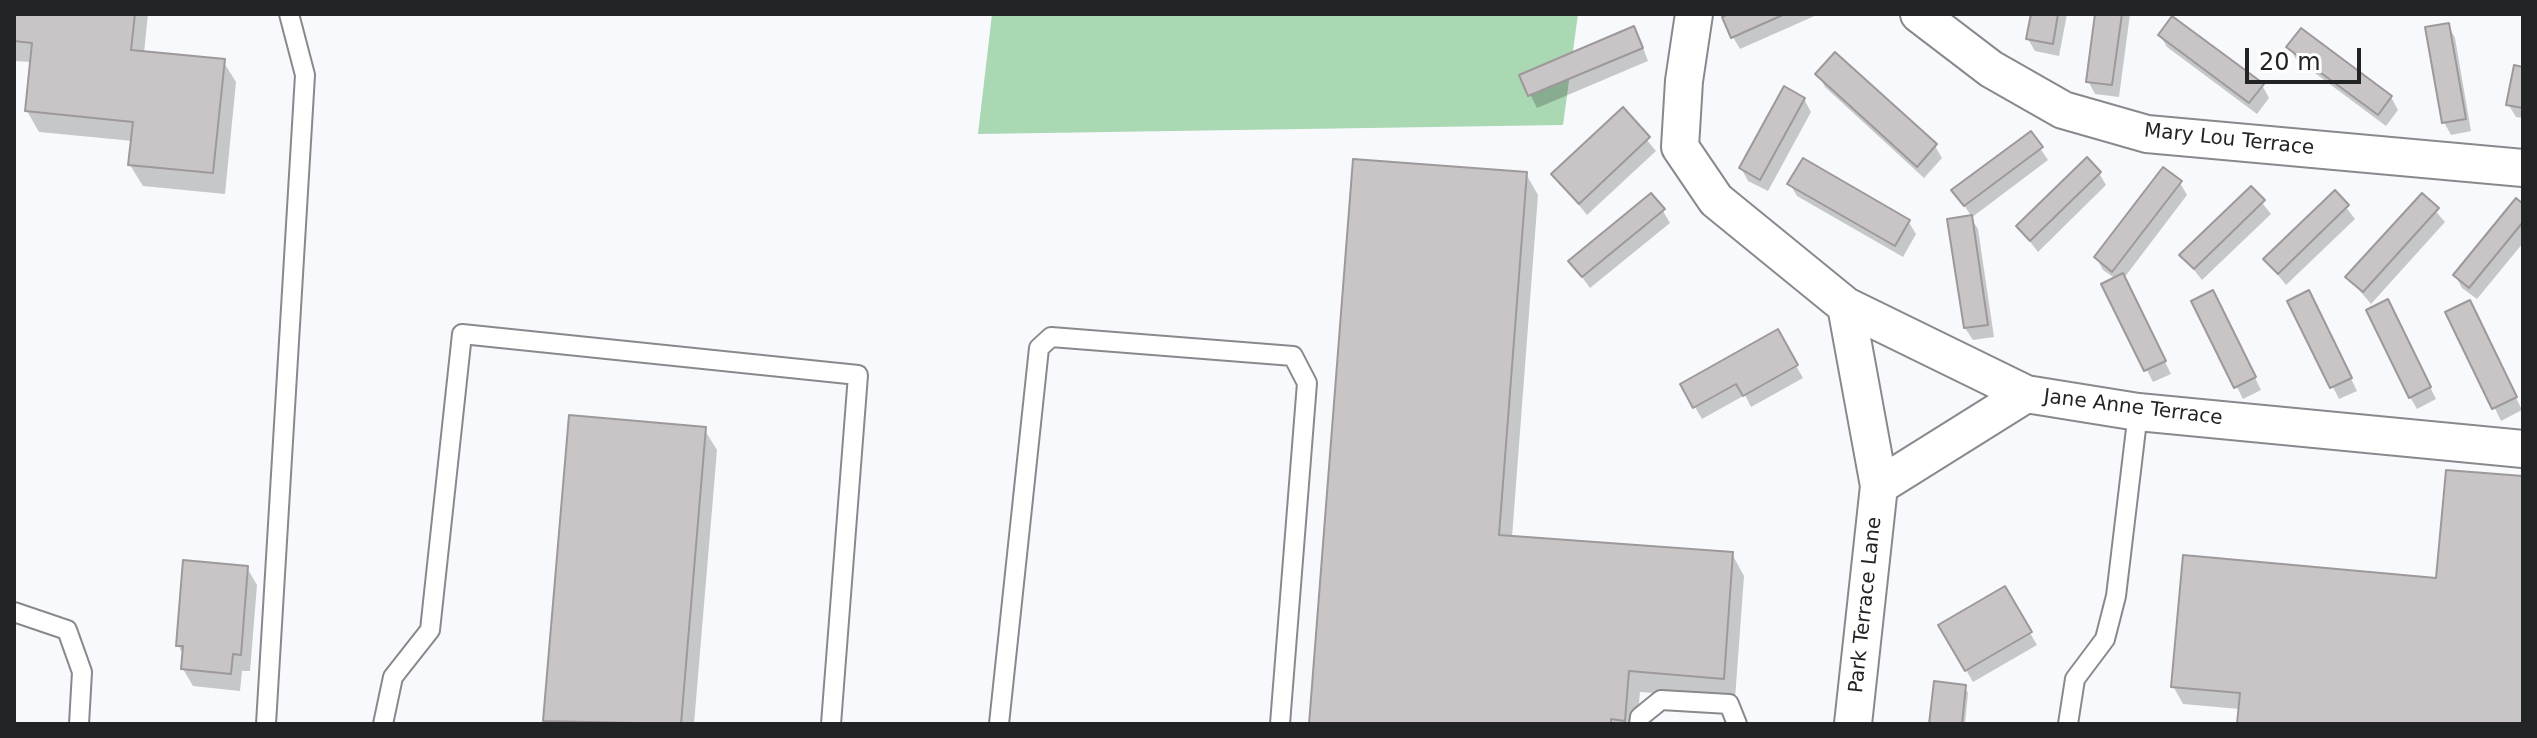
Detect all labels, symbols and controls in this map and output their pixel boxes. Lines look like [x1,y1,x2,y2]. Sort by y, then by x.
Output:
scale bar [2249,32,2365,82]
text: 20 m [2259,48,2321,76]
street label: Mary Lou Terrace [2143,119,2315,161]
street label: Jane Anne Terrace [2042,385,2224,431]
street label: Park Terrace Lane [1845,516,1887,694]

